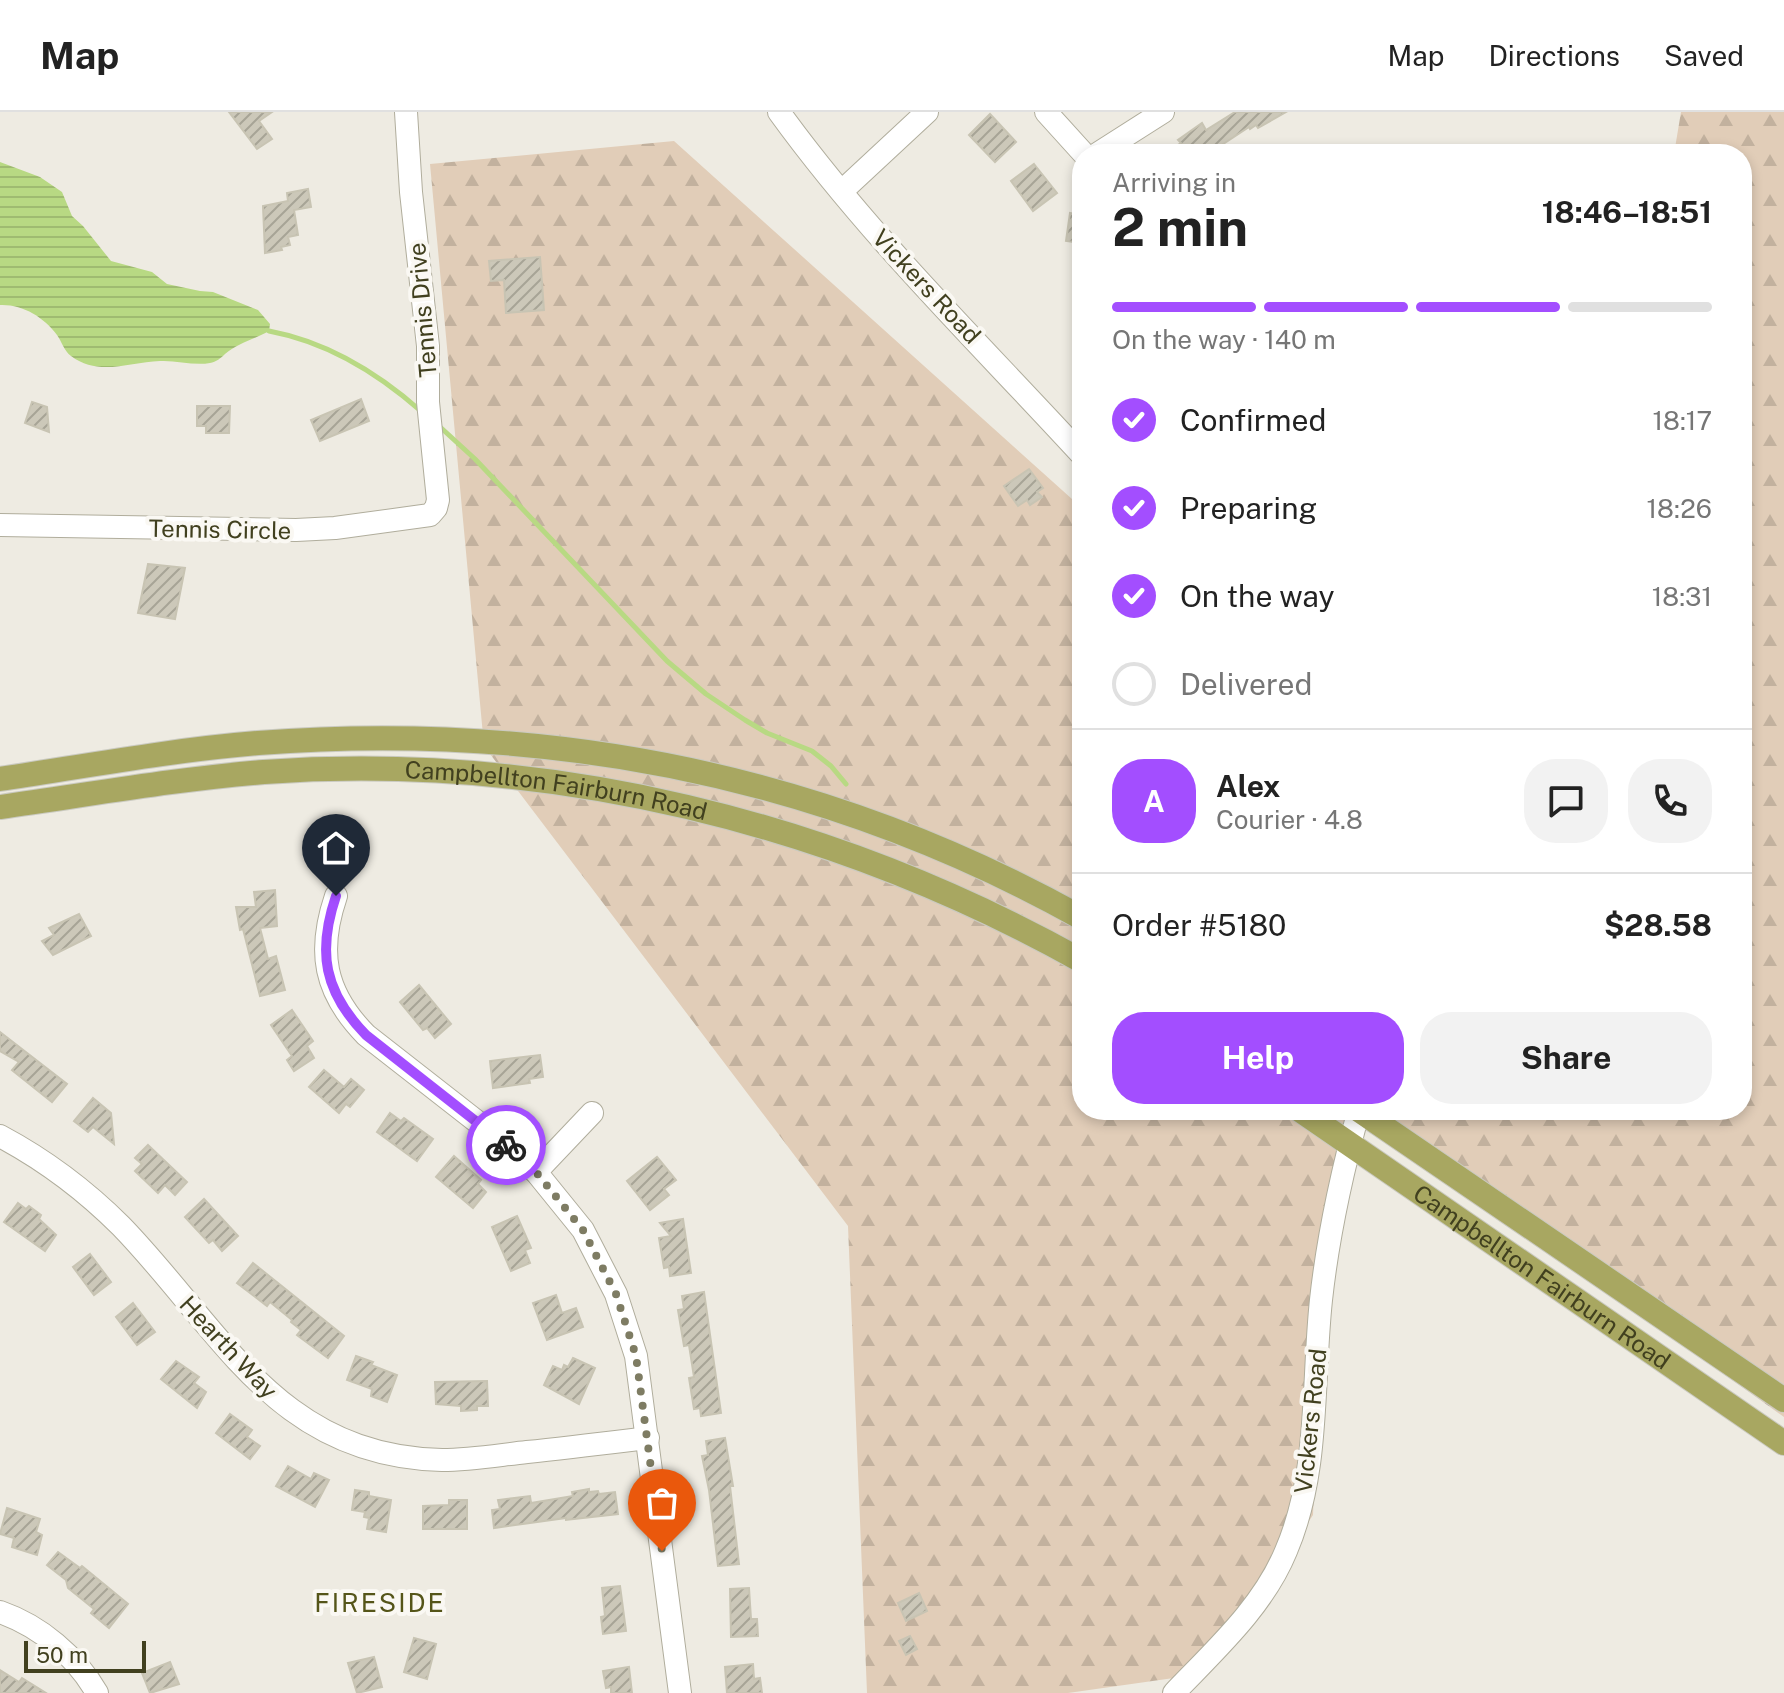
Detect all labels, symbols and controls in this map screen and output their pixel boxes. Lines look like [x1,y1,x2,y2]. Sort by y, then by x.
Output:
text: Map [40,33,119,78]
text: Map [1388,39,1444,72]
text: Directions [1488,39,1620,72]
text: Saved [1664,39,1744,72]
text: Arriving in [1112,167,1236,198]
text: 18:46–18:51 [1542,194,1712,230]
text: 2 min [1112,197,1248,258]
street label: Vickers Road [867,223,987,349]
street label: Tennis Drive [402,241,442,379]
text: On the way · 140 m [1112,324,1336,355]
icon: check [1112,398,1156,442]
text: Confirmed [1180,402,1326,438]
text: 18:17 [1653,405,1712,436]
icon: check [1112,486,1156,530]
text: Preparing [1180,490,1317,526]
text: 18:26 [1647,493,1712,524]
street label: Tennis Circle [148,514,292,544]
icon: check [1112,574,1156,618]
text: On the way [1180,578,1334,614]
text: 18:31 [1652,581,1712,612]
text: Delivered [1180,666,1312,702]
street label: Campbellton Fairburn Road [404,755,710,825]
button: chat [1524,759,1608,843]
button: phone [1628,759,1712,843]
text: Alex [1216,768,1280,804]
text: A [1143,783,1165,819]
text: Courier · 4.8 [1216,804,1363,835]
pin [302,814,370,896]
icon: home [314,826,358,870]
text: Order #5180 [1112,907,1286,943]
text: $28.58 [1604,907,1712,943]
button: Help [1112,1012,1404,1104]
button: Share [1420,1012,1712,1104]
courier [466,1105,546,1185]
icon: bike [484,1123,528,1167]
street label: Campbellton Fairburn Road [1408,1179,1676,1375]
street label: Hearth Way [174,1290,284,1404]
street label: Vickers Road [1288,1347,1332,1495]
pin [628,1469,696,1551]
icon: bag [640,1481,684,1525]
district label: FIRESIDE [314,1587,446,1618]
scale bar [24,1637,146,1673]
text: 50 m [36,1642,88,1668]

